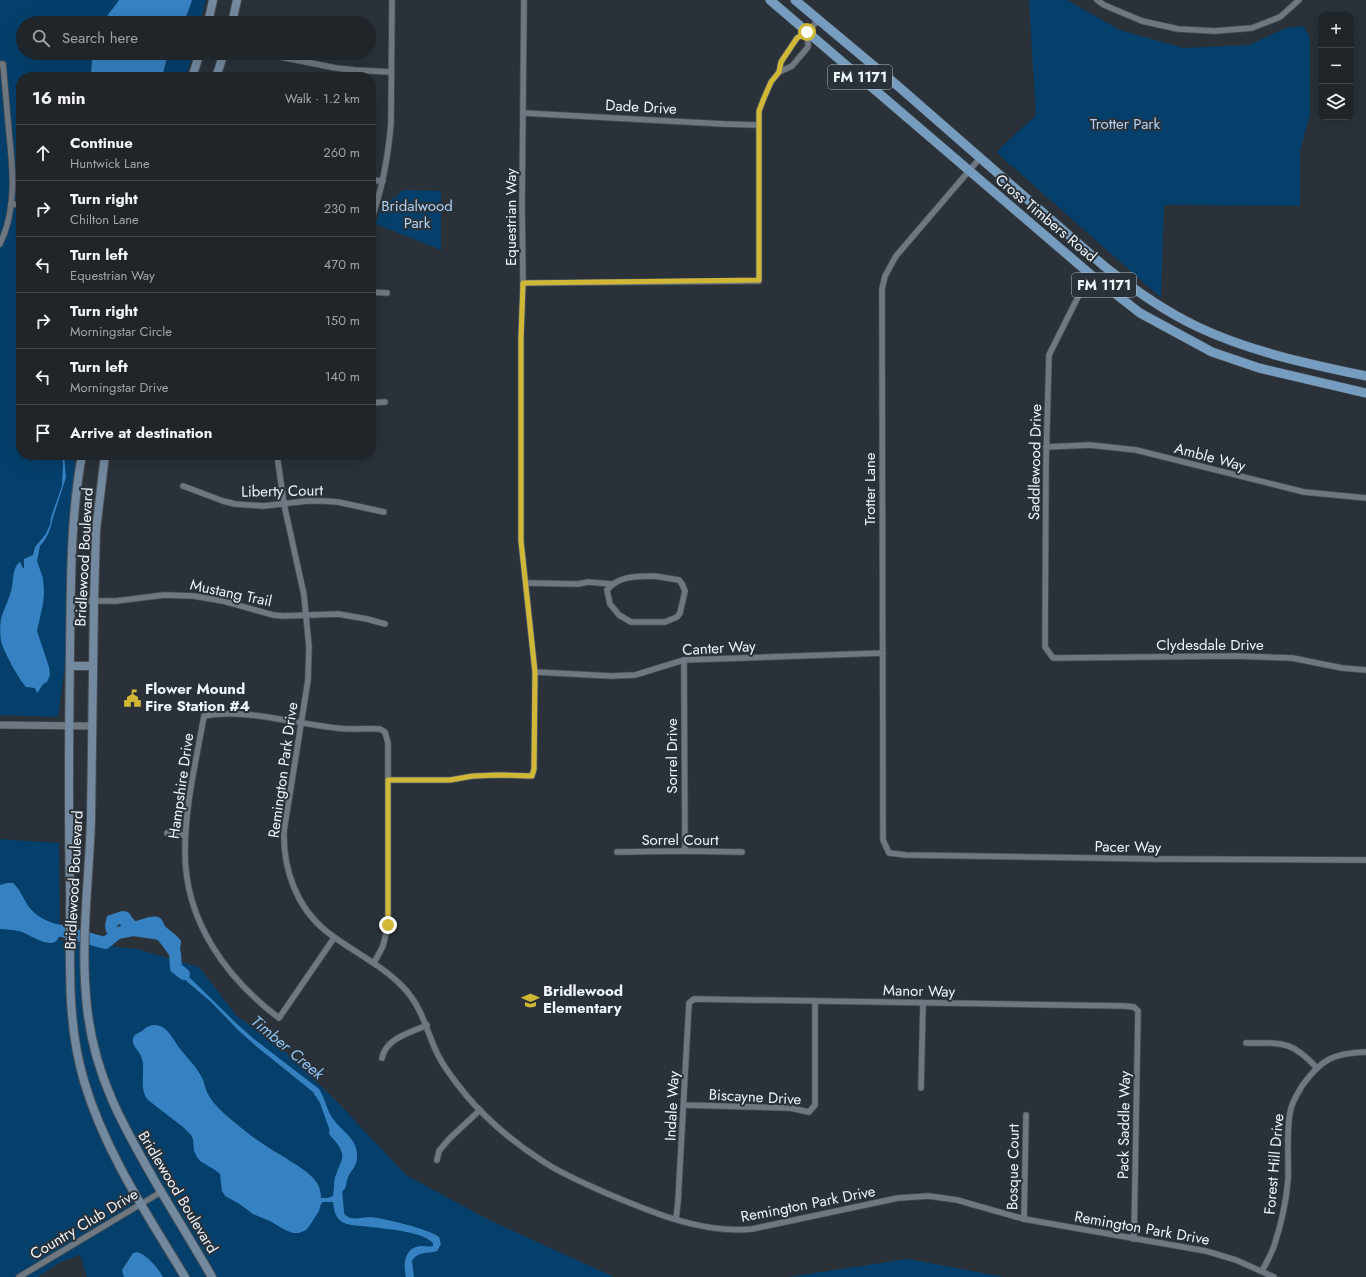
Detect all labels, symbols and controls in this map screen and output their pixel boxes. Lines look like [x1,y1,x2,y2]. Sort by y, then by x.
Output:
map controls [1318,12,1354,120]
button: + [1318,12,1354,48]
search box [16,16,376,60]
route start [798,23,816,41]
icon: search [30,27,52,49]
text: Search here [62,27,138,49]
button: − [1318,48,1354,84]
road number: FM 1171 [828,65,892,89]
button: layers [1318,84,1354,120]
text: 16 min [32,86,86,110]
text: Walk · 1.2 km [285,89,360,108]
street label: Dade Drive [605,94,678,120]
park label: Trotter Park [1090,113,1160,135]
text: Continue [70,132,133,154]
icon: ahead [32,142,54,164]
text: 260 m [323,143,360,162]
text: Huntwick Lane [70,154,150,173]
street label: Equestrian Way [500,168,522,266]
street label: Cross Timbers Road [990,169,1102,267]
text: Turn right [70,188,138,210]
park label: Bridalwood Park [381,195,453,234]
icon: right [32,198,54,220]
text: 230 m [324,199,360,218]
text: Chilton Lane [70,210,139,229]
text: Turn left [70,244,128,266]
icon: left [32,254,54,276]
text: 470 m [324,255,360,274]
text: Equestrian Way [70,266,155,285]
road number: FM 1171 [1072,273,1136,297]
text: Turn right [70,300,138,322]
icon: right [32,310,54,332]
text: 150 m [325,311,360,330]
text: Morningstar Circle [70,322,172,341]
text: Turn left [70,356,128,378]
icon: left [32,366,54,388]
text: 140 m [325,367,360,386]
text: Morningstar Drive [70,378,168,397]
street label: Saddlewood Drive [1023,403,1047,520]
icon: arrive [32,422,54,444]
text: Arrive at destination [70,422,212,444]
street label: Amble Way [1172,437,1248,477]
street label: Trotter Lane [859,452,881,526]
street label: Liberty Court [241,479,324,503]
street label: Bridlewood Boulevard [69,487,99,627]
street label: Mustang Trail [188,574,274,612]
street label: Clydesdale Drive [1156,634,1264,656]
street label: Canter Way [682,635,757,661]
place label: Flower Mound Fire Station #4 [145,678,250,717]
public building icon: Flower Mound Fire Station #4 [122,688,142,708]
street label: Remington Park Drive [263,700,303,839]
street label: Sorrel Drive [661,718,683,794]
street label: Hampshire Drive [163,731,199,840]
street label: Bridlewood Boulevard [59,810,89,950]
street label: Sorrel Court [641,829,719,851]
street label: Pacer Way [1095,835,1162,859]
route end [379,916,397,934]
street label: Manor Way [883,979,956,1003]
place label: Bridlewood Elementary [543,980,623,1019]
school or university icon: Bridlewood Elementary [520,990,540,1010]
water label: Timber Creek [246,1010,330,1086]
street label: Indale Way [659,1070,685,1142]
street label: Pack Saddle Way [1112,1070,1136,1179]
street label: Biscayne Drive [708,1084,802,1110]
street label: Forest Hill Drive [1259,1112,1289,1215]
street label: Bosque Court [1001,1123,1025,1210]
street label: Bridlewood Boulevard [133,1127,223,1257]
street label: Remington Park Drive [739,1180,878,1228]
street label: Country Club Drive [26,1183,142,1265]
street label: Remington Park Drive [1073,1205,1212,1251]

